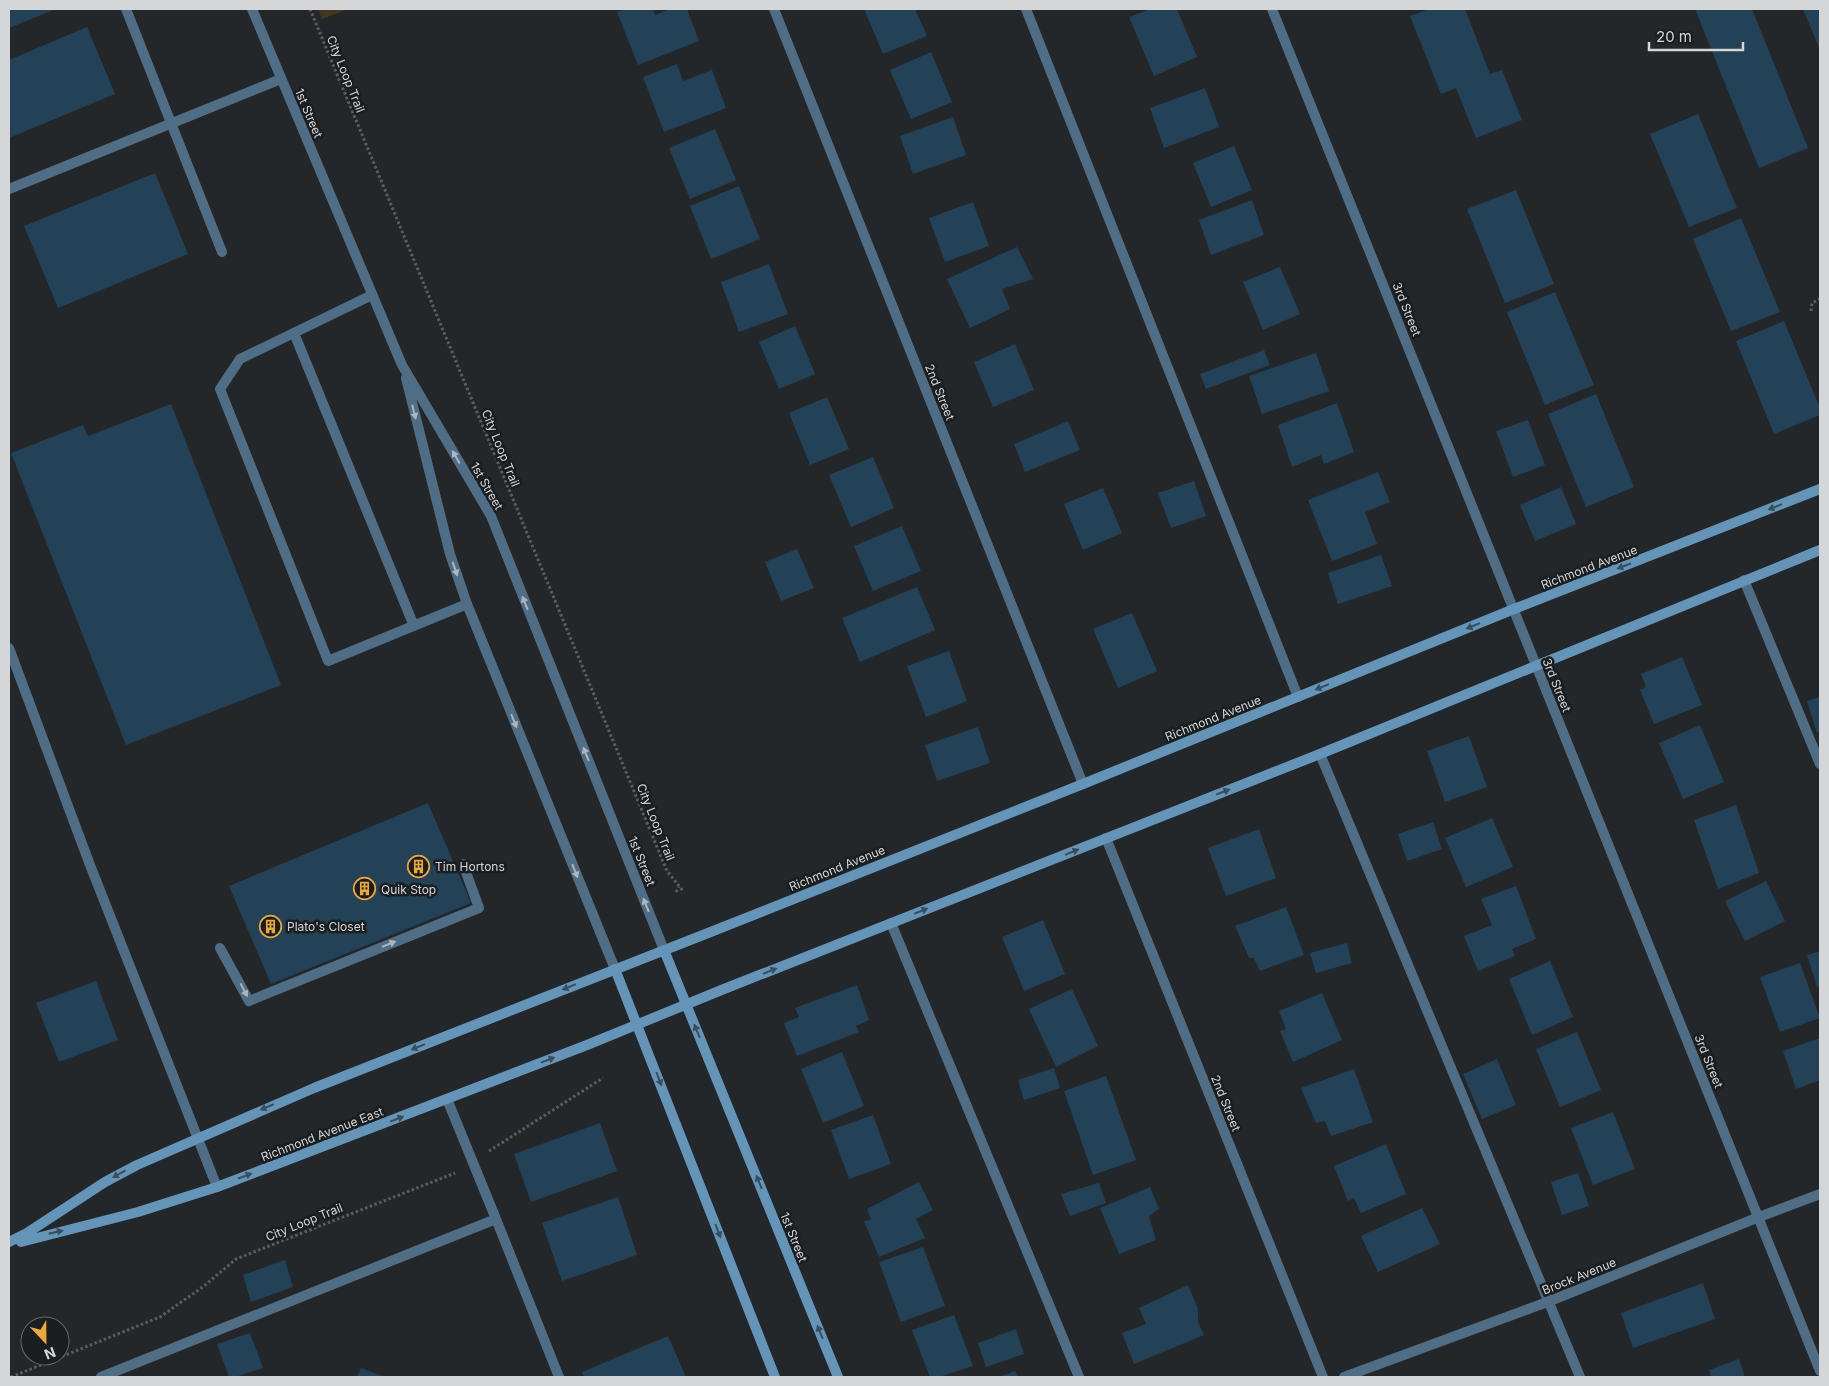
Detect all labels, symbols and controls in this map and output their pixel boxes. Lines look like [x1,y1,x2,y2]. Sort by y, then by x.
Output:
scale bar [1649,20,1743,52]
text: 20 m [1656,27,1692,46]
street label: City Loop Trail [324,33,368,115]
street label: 1st Street [292,86,326,140]
street label: 3rd Street [1389,280,1425,338]
street label: 2nd Street [922,362,958,422]
one-way arrow [410,405,418,420]
street label: City Loop Trail [479,407,523,489]
one-way arrow [452,449,460,464]
street label: 1st Street [467,460,507,512]
one-way arrow [1767,503,1782,511]
street label: Richmond Avenue [1539,542,1639,592]
one-way arrow [452,562,459,577]
one-way arrow [1617,563,1631,571]
one-way arrow [521,596,529,610]
one-way arrow [1465,623,1480,630]
street label: 3rd Street [1539,656,1575,714]
one-way arrow [1315,684,1329,692]
street label: Richmond Avenue [1163,692,1263,744]
one-way arrow [510,714,518,729]
one-way arrow [582,746,590,761]
street label: City Loop Trail [634,781,678,863]
one-way arrow [1216,788,1231,796]
street label: 1st Street [625,834,659,888]
street label: Richmond Avenue [787,842,887,894]
one-way arrow [1065,847,1079,855]
building icon: Tim Hortons [407,854,431,878]
place label: Tim Hortons [435,859,505,874]
one-way arrow [572,864,580,879]
building icon: Quik Stop [353,877,377,901]
place label: Quik Stop [381,882,436,897]
one-way arrow [642,898,650,912]
one-way arrow [914,907,928,915]
building icon: Plato's Closet [259,914,283,938]
place label: Plato's Closet [287,919,365,934]
one-way arrow [382,940,396,948]
one-way arrow [763,967,777,975]
one-way arrow [239,984,248,997]
one-way arrow [562,984,577,991]
one-way arrow [693,1024,701,1038]
street label: 3rd Street [1691,1032,1727,1090]
one-way arrow [410,1043,425,1051]
one-way arrow [541,1056,556,1063]
one-way arrow [655,1072,663,1087]
street label: 2nd Street [1208,1073,1244,1133]
street label: Richmond Avenue East [259,1104,385,1164]
one-way arrow [260,1104,275,1112]
one-way arrow [390,1115,405,1123]
one-way arrow [112,1170,127,1178]
one-way arrow [238,1172,252,1180]
one-way arrow [754,1175,762,1189]
street label: City Loop Trail [263,1200,345,1244]
street label: 1st Street [777,1210,811,1264]
one-way arrow [714,1224,722,1239]
one-way arrow [48,1228,63,1236]
street label: Brock Avenue [1540,1254,1618,1298]
north arrow [20,1316,70,1366]
one-way arrow [816,1324,824,1339]
text: N [42,1344,58,1363]

